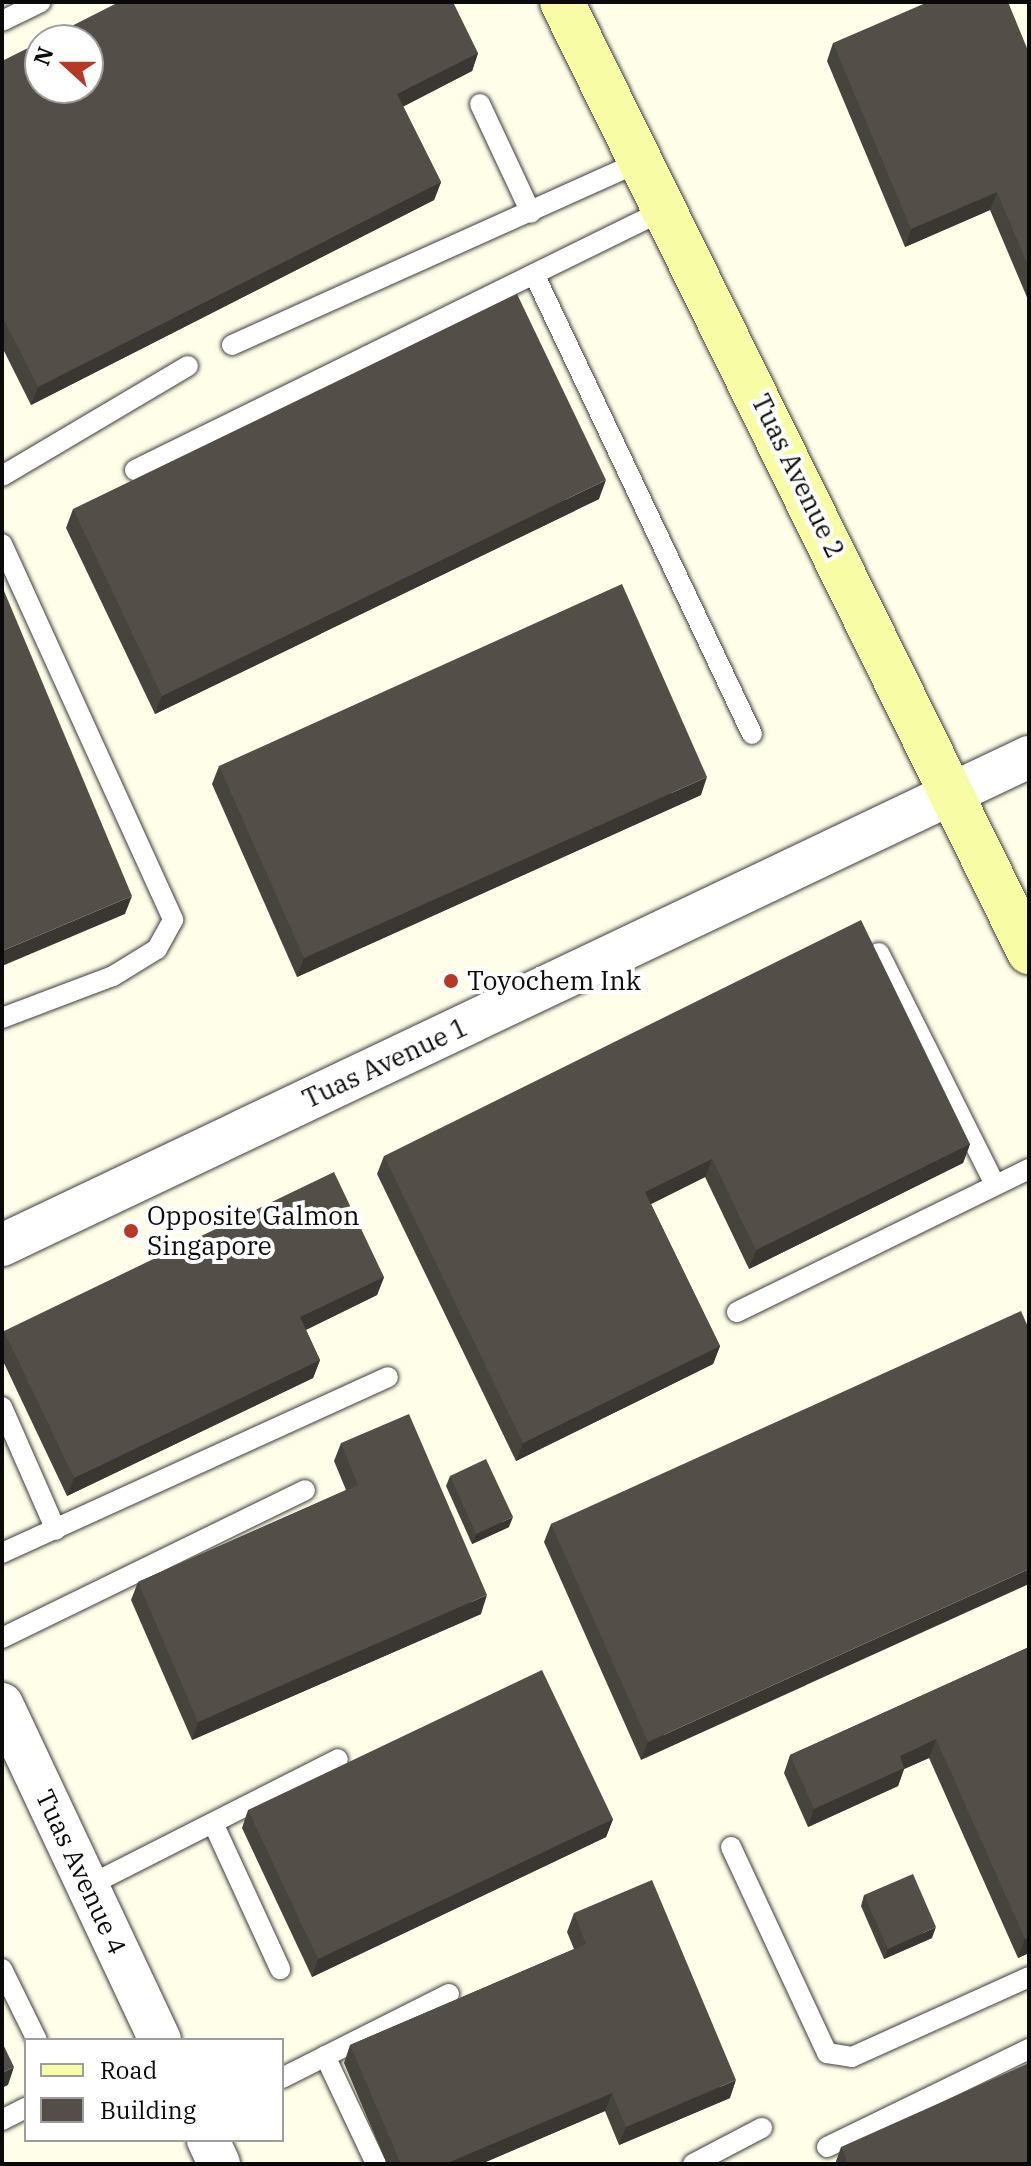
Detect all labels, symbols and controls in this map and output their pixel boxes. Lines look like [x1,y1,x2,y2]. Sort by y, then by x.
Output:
north arrow [24,24,104,104]
text: N [26,43,60,69]
street label: Tuas Avenue 2 [745,389,851,563]
place label: Toyochem Ink [467,965,641,997]
marker: Toyochem Ink [442,972,460,990]
street label: Tuas Avenue 1 [298,1011,472,1115]
place label: Opposite Galmon Singapore [147,1200,359,1262]
marker: Opposite Galmon Singapore [122,1222,140,1240]
street label: Tuas Avenue 4 [29,1785,133,1959]
legend [24,2038,284,2142]
text: Road [100,2054,157,2086]
text: Building [100,2094,196,2126]

